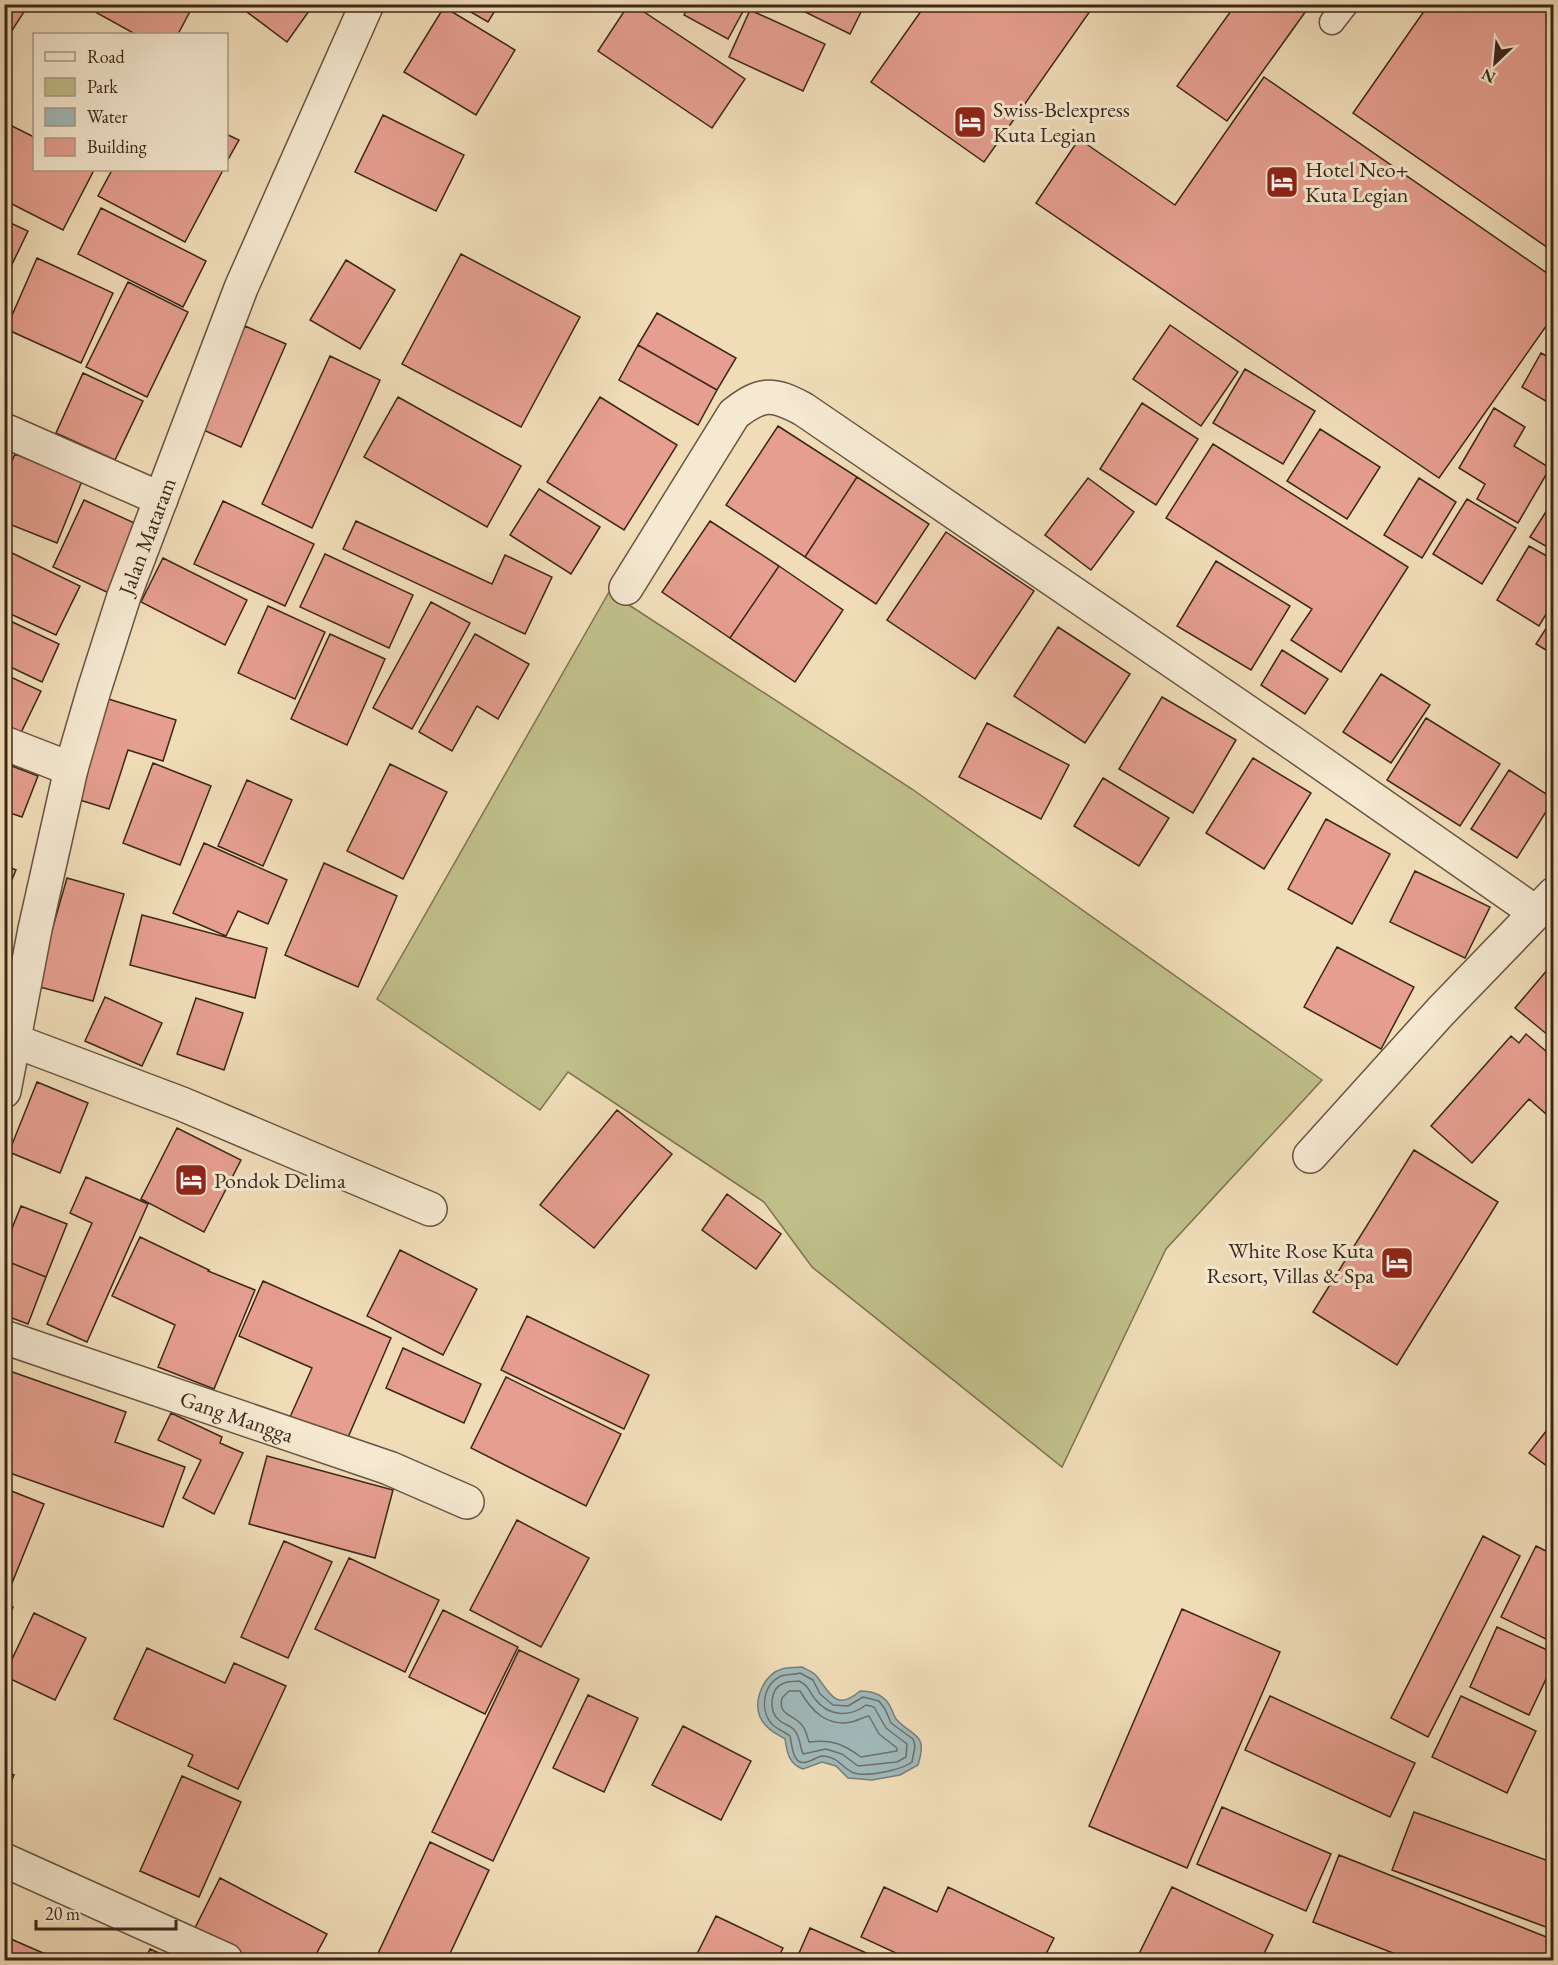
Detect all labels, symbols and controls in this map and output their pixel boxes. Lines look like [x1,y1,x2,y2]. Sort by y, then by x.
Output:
legend [33,33,228,171]
north arrow [1465,33,1525,93]
text: Road [87,45,126,68]
text: N [1478,64,1499,88]
text: Park [87,75,118,98]
place label: Swiss-Belexpress Kuta Legian [993,95,1130,149]
hotel icon: Swiss-Belexpress Kuta Legian [952,104,988,140]
text: Water [87,105,128,128]
text: Building [87,135,147,158]
place label: Hotel Neo+ Kuta Legian [1305,155,1409,209]
hotel icon: Hotel Neo+ Kuta Legian [1264,164,1300,200]
street label: Jalan Mataram [111,473,183,601]
hotel icon: Pondok Delima [173,1162,209,1198]
place label: Pondok Delima [214,1166,346,1195]
place label: White Rose Kuta Resort, Villas & Spa [1206,1236,1374,1290]
hotel icon: White Rose Kuta Resort, Villas & Spa [1379,1245,1415,1281]
street label: Gang Mangga [176,1384,298,1450]
scale bar [36,1893,176,1931]
text: 20 m [45,1902,80,1925]

